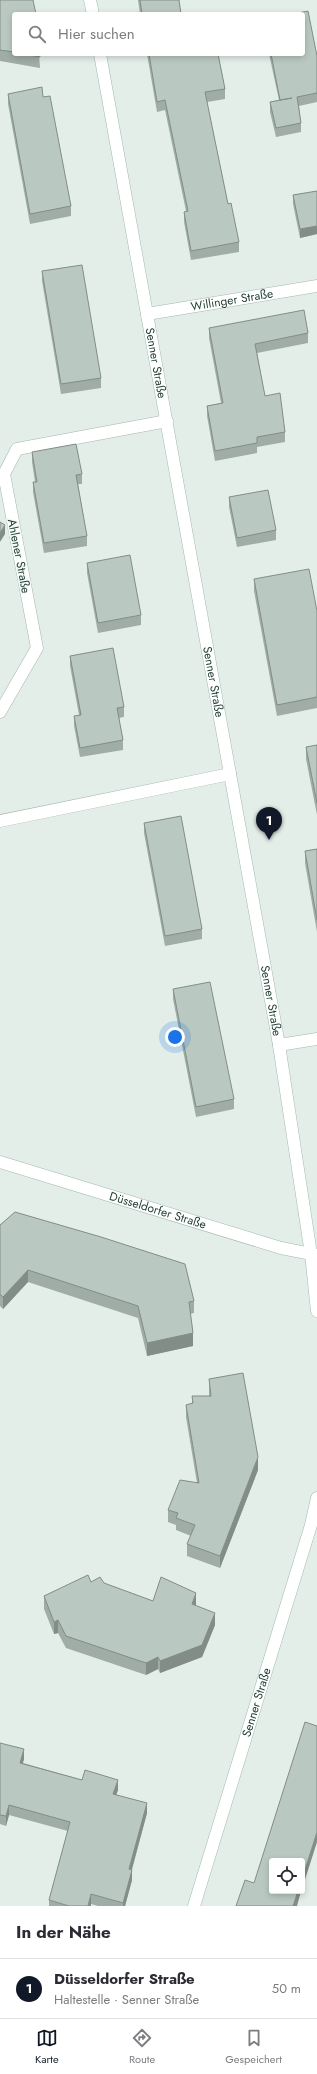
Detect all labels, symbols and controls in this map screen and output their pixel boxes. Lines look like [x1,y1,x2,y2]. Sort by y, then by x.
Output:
search box [12,12,305,56]
icon: search [26,23,48,45]
text: Hier suchen [58,23,135,45]
street label: Willinger Straße [189,284,274,316]
street label: Senner Straße [141,326,171,400]
street label: Ahlener Straße [3,517,35,595]
street label: Senner Straße [198,645,229,719]
pin: 1 [256,807,282,840]
street label: Senner Straße [256,964,286,1038]
your location [165,1027,185,1047]
street label: Düsseldorfer Straße [107,1187,208,1234]
street label: Senner Straße [237,1665,276,1739]
map controls [269,1858,305,1894]
button: locate [269,1858,305,1894]
text: In der Nähe [16,1920,111,1944]
text: Düsseldorfer Straße [54,1968,195,1990]
text: 1 [26,1979,32,1998]
text: 50 m [272,1979,301,1998]
text: Haltestelle · Senner Straße [54,1990,199,2009]
tab: Karte [35,2027,59,2067]
tab: Route [129,2027,155,2067]
tab: Gespeichert [225,2027,282,2067]

